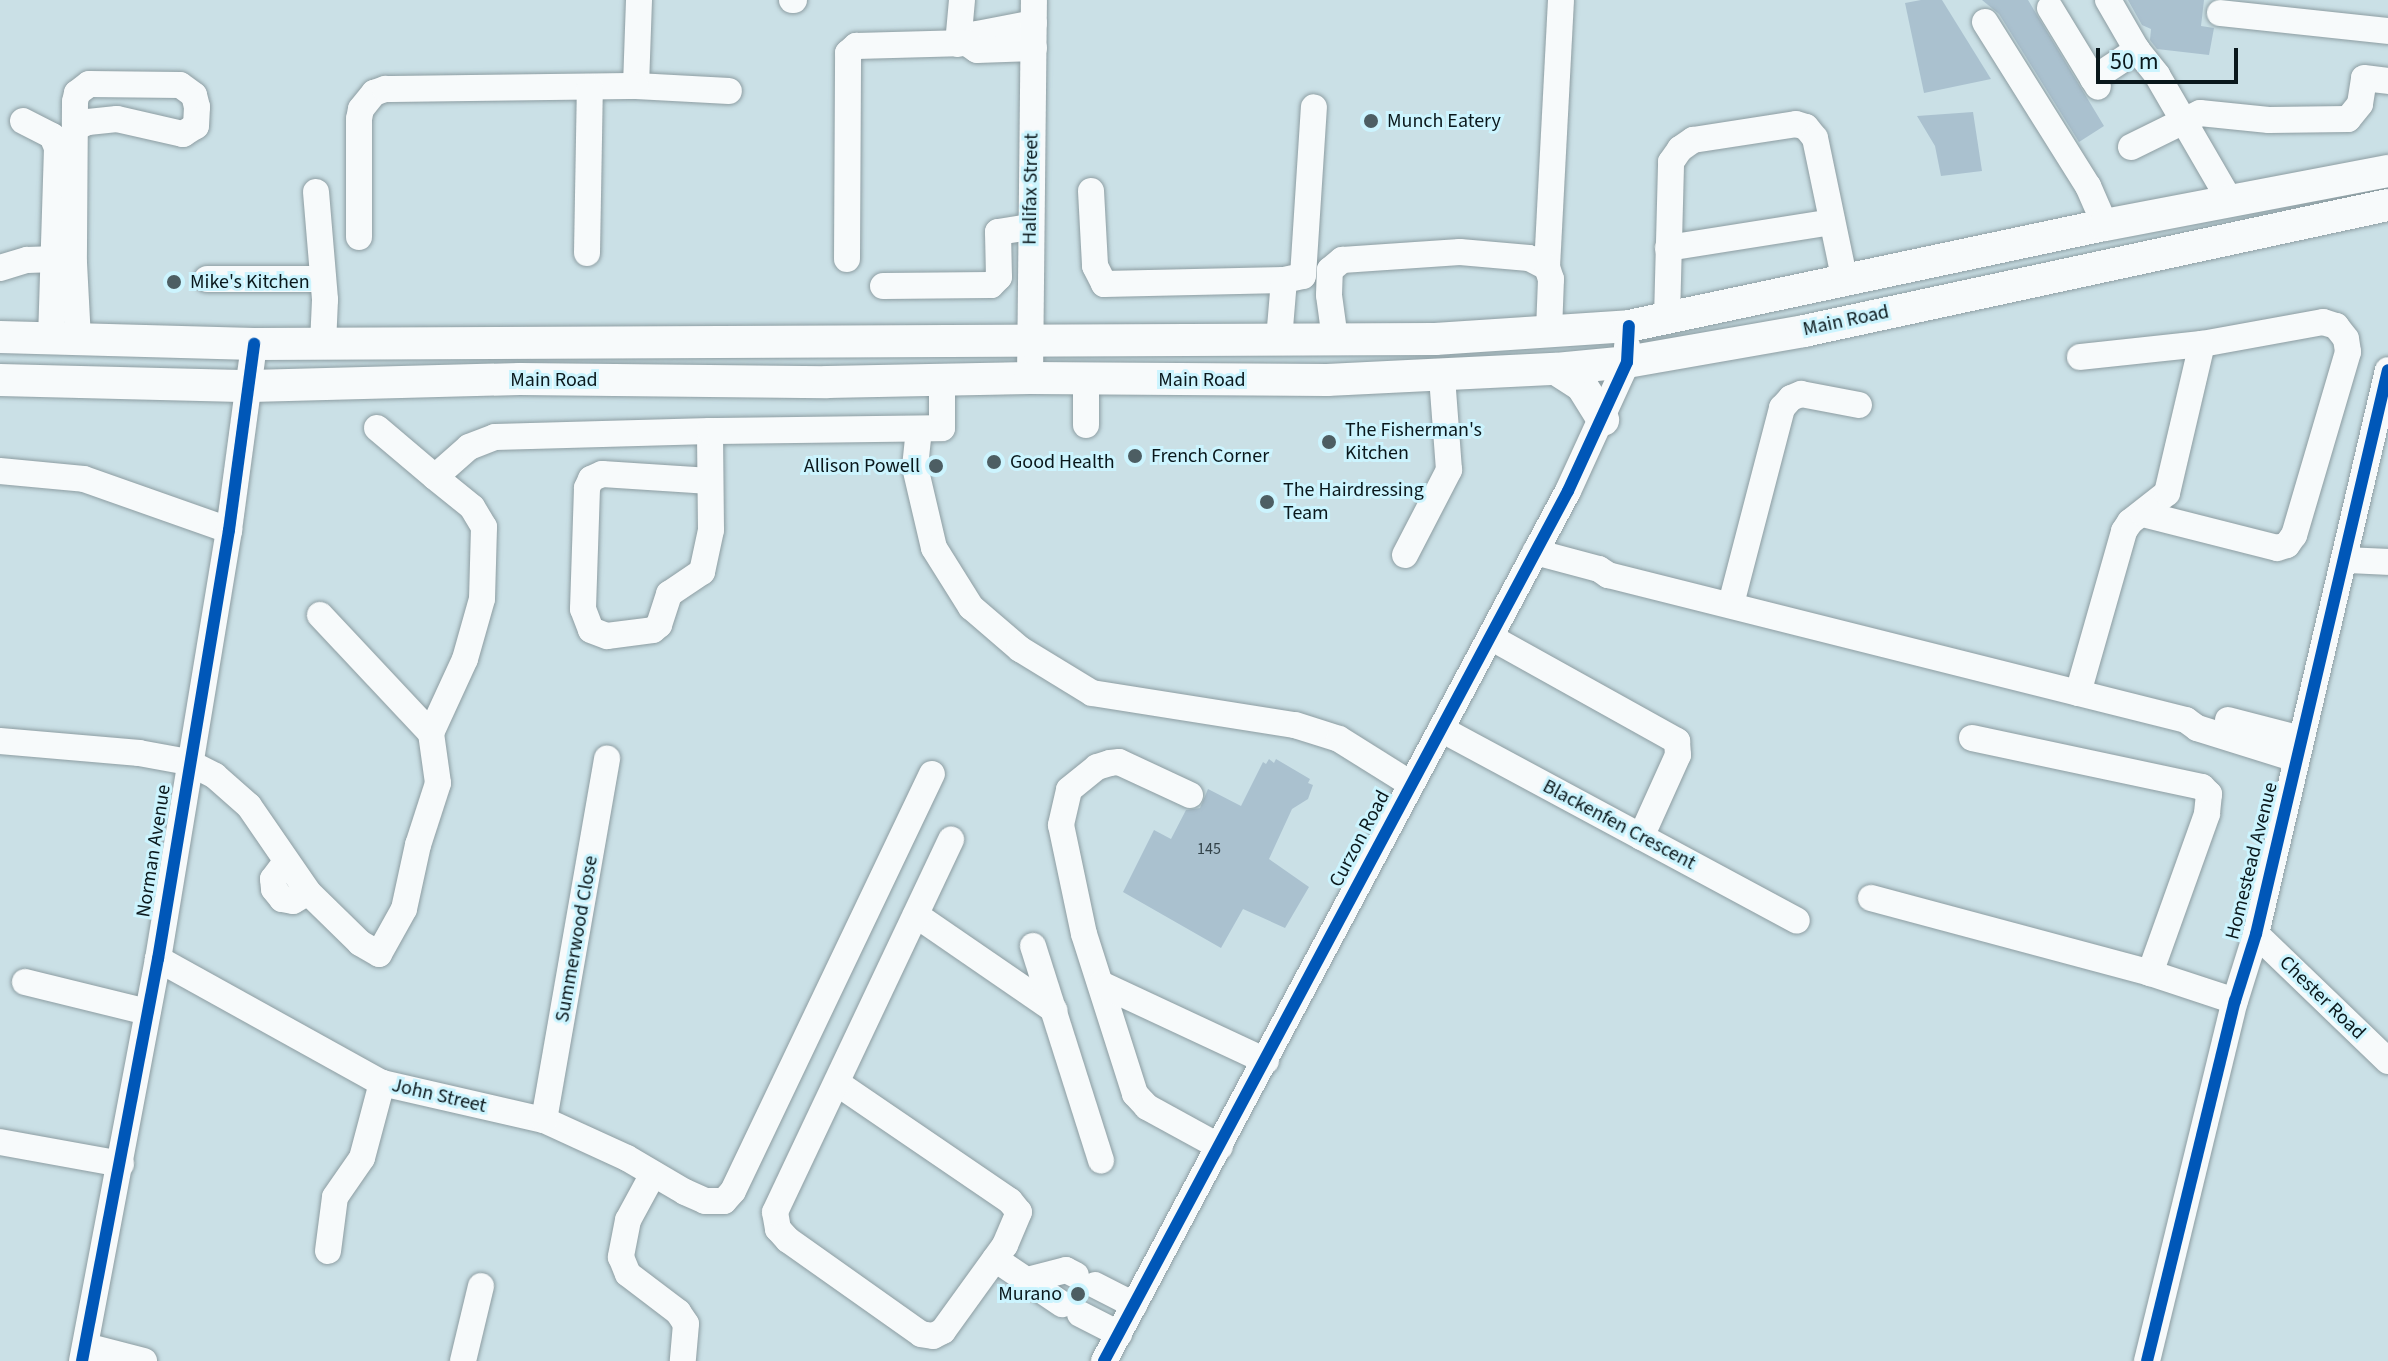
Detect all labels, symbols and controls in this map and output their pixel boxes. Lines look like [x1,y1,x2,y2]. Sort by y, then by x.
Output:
scale bar [2100,32,2242,82]
text: 50 m [2110,44,2159,79]
place label: Munch Eatery [1387,109,1501,133]
marker: Munch Eatery [1362,112,1380,130]
street label: Halifax Street [1018,133,1044,245]
place label: Mike's Kitchen [190,270,310,294]
marker: Mike's Kitchen [165,273,183,291]
street label: Main Road [1801,300,1891,342]
street label: Main Road [510,368,598,392]
street label: Main Road [1158,368,1246,392]
place label: The Fisherman's Kitchen [1345,418,1482,465]
marker: The Fisherman's Kitchen [1320,433,1338,451]
place label: French Corner [1151,444,1269,468]
marker: French Corner [1126,447,1144,465]
place label: Good Health [1010,450,1115,474]
marker: Good Health [985,453,1003,471]
place label: Allison Powell [804,454,920,478]
marker: Allison Powell [927,457,945,475]
place label: The Hairdressing Team [1283,478,1424,525]
marker: The Hairdressing Team [1258,493,1276,511]
street label: Blackenfen Crescent [1538,775,1700,875]
street label: Homestead Avenue [2221,780,2283,942]
street label: Norman Avenue [132,783,176,919]
street label: Curzon Road [1325,787,1395,891]
house number: 145 [1197,839,1221,859]
street label: Summerwood Close [551,854,603,1024]
street label: Chester Road [2274,951,2370,1045]
street label: John Street [389,1073,489,1119]
place label: Murano [998,1282,1062,1306]
marker: Murano [1069,1285,1087,1303]

